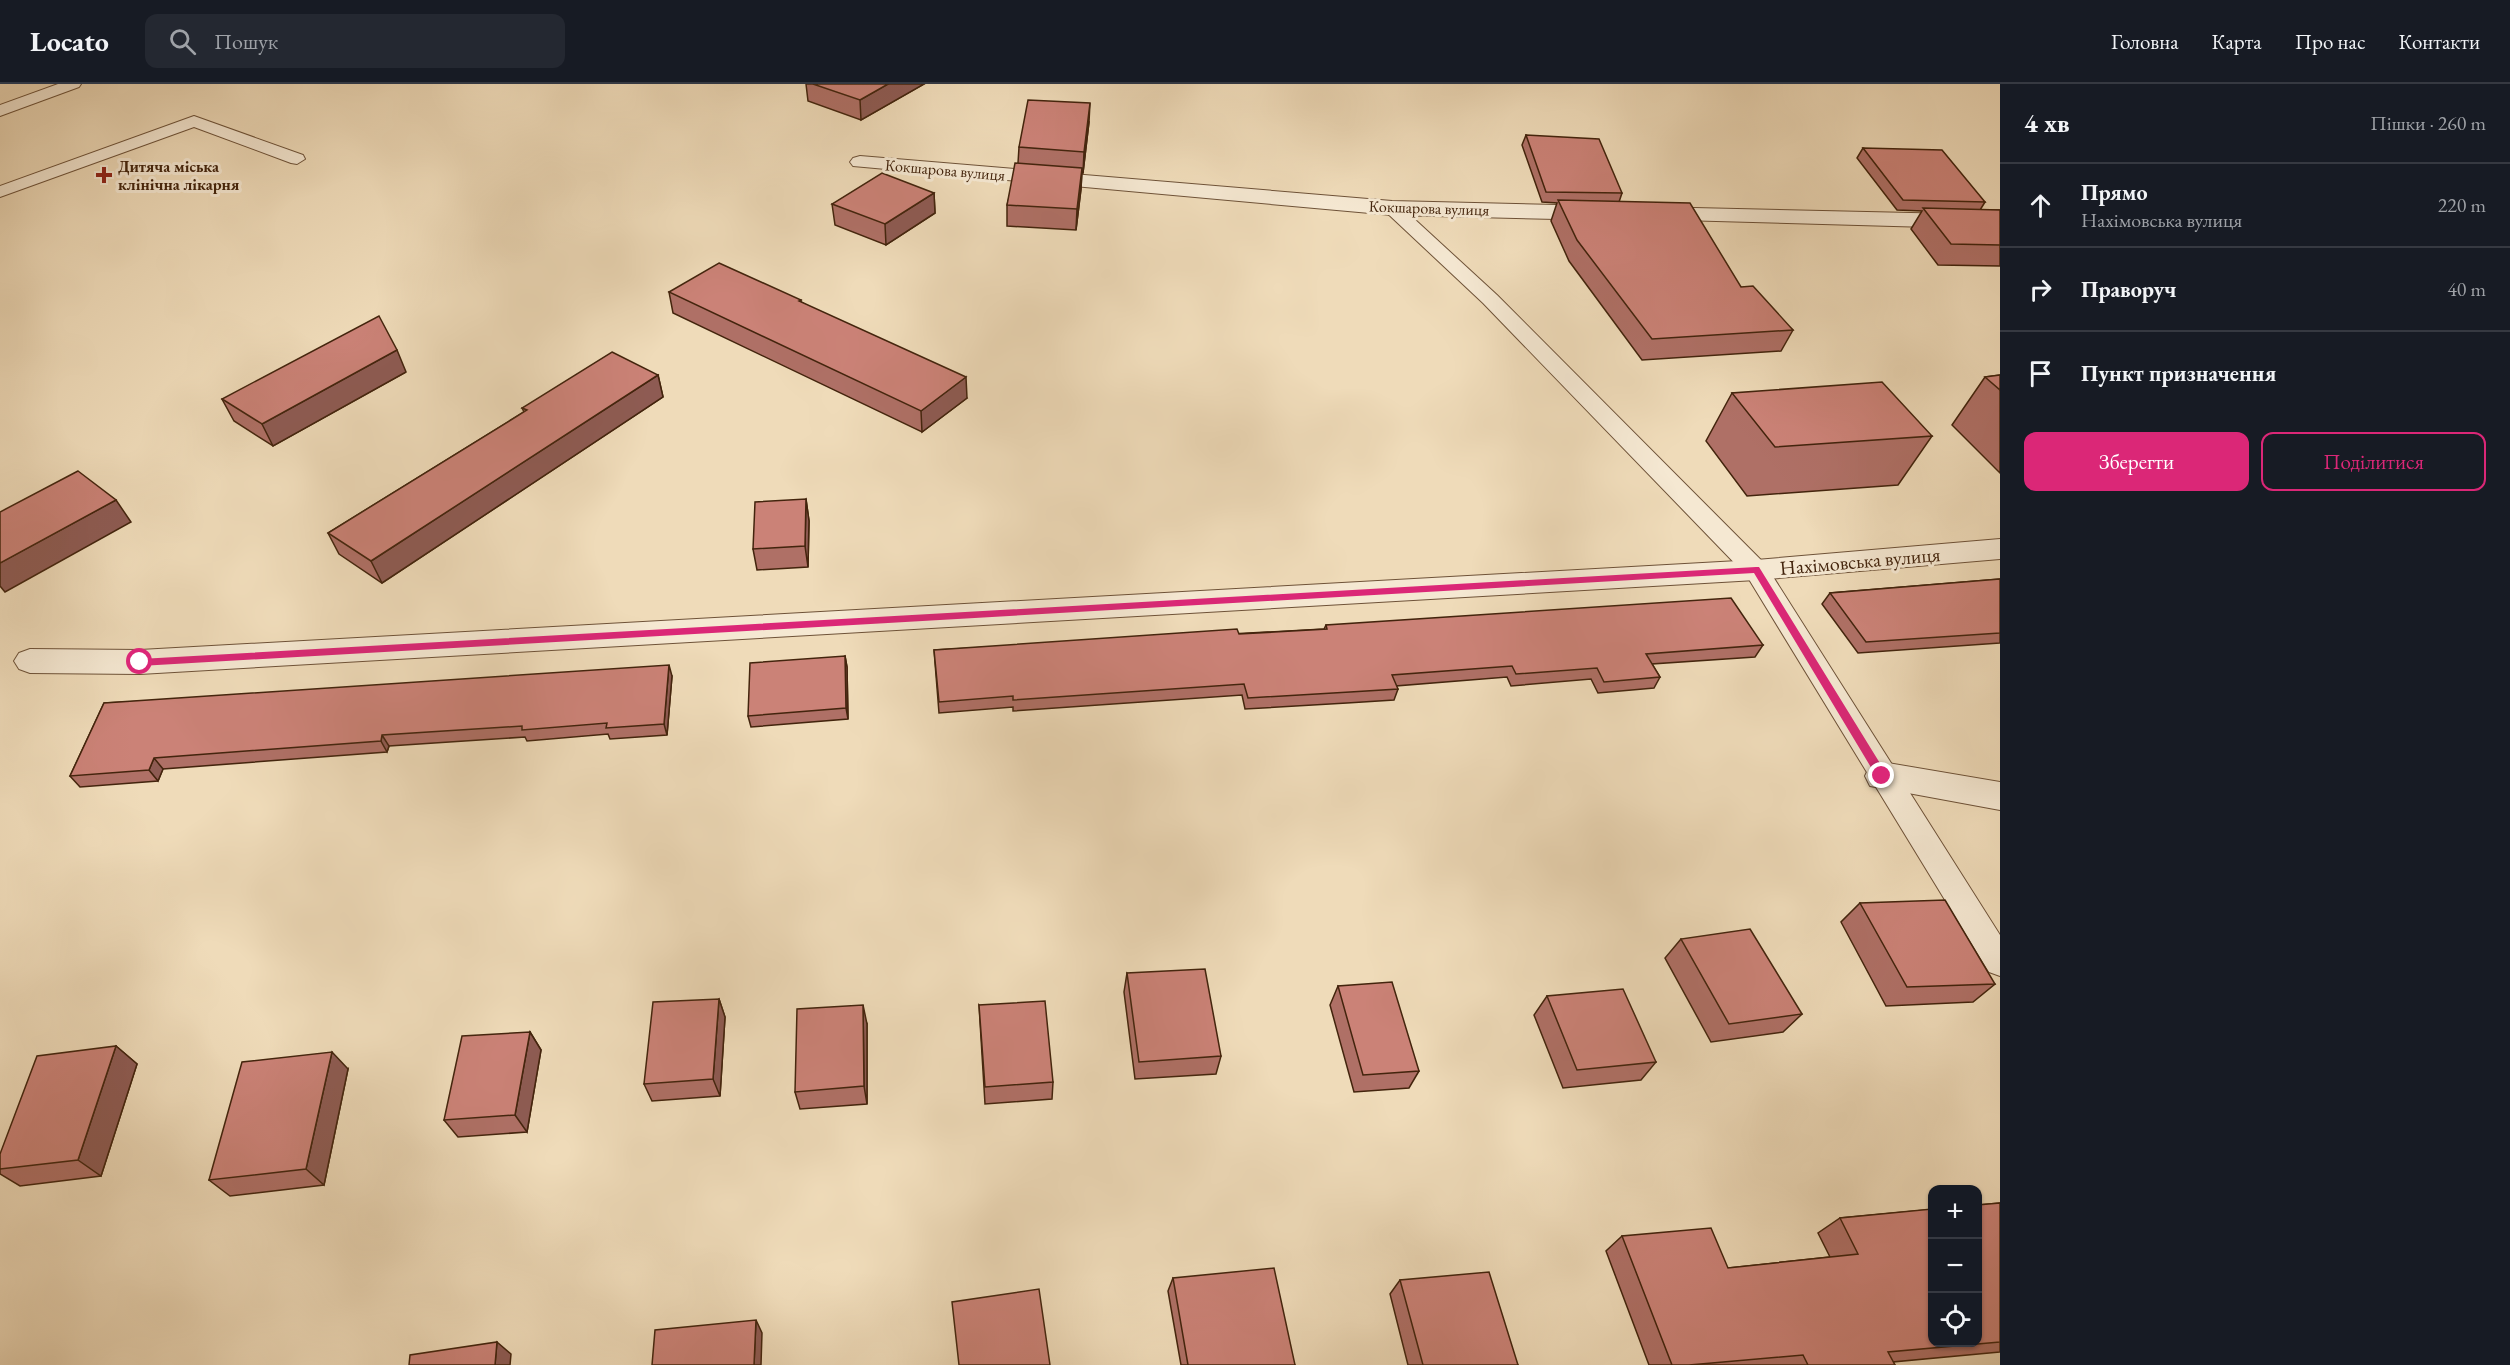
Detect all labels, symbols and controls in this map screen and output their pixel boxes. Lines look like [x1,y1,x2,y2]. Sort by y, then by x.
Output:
search box [145,14,565,68]
text: Locato [30,23,109,59]
icon: search [166,25,199,58]
text: Пошук [214,27,278,56]
text: Головна [2111,28,2179,55]
text: Карта [2212,28,2262,55]
text: Про нас [2295,28,2365,55]
text: Контакти [2398,28,2480,55]
text: 4 хв [2024,106,2070,140]
text: Пішки · 260 m [2370,110,2486,136]
street label: Кокшарова вулиця [884,154,1006,186]
place label: Дитяча міська клінічна лікарня [118,156,240,195]
marker: Дитяча міська клінічна лікарня [95,166,113,184]
text: Прямо [2081,178,2148,207]
icon: ahead [2024,189,2057,222]
text: 220 m [2438,192,2486,218]
street label: Кокшарова вулиця [1368,195,1490,221]
text: Нахімовська вулиця [2081,207,2242,233]
icon: right [2024,273,2057,306]
text: Праворуч [2081,275,2177,304]
text: 40 m [2447,276,2486,302]
icon: arrive [2024,357,2057,390]
text: Пункт призначення [2081,359,2276,388]
button: Зберегти [2024,432,2249,491]
button: Поділитися [2261,432,2486,491]
street label: Нахімовська вулиця [1779,541,1942,581]
route start [126,648,152,674]
route end [1868,762,1894,788]
map controls [1928,1185,1982,1347]
button: + [1928,1185,1982,1239]
button: − [1928,1239,1982,1293]
button: locate [1928,1293,1982,1347]

